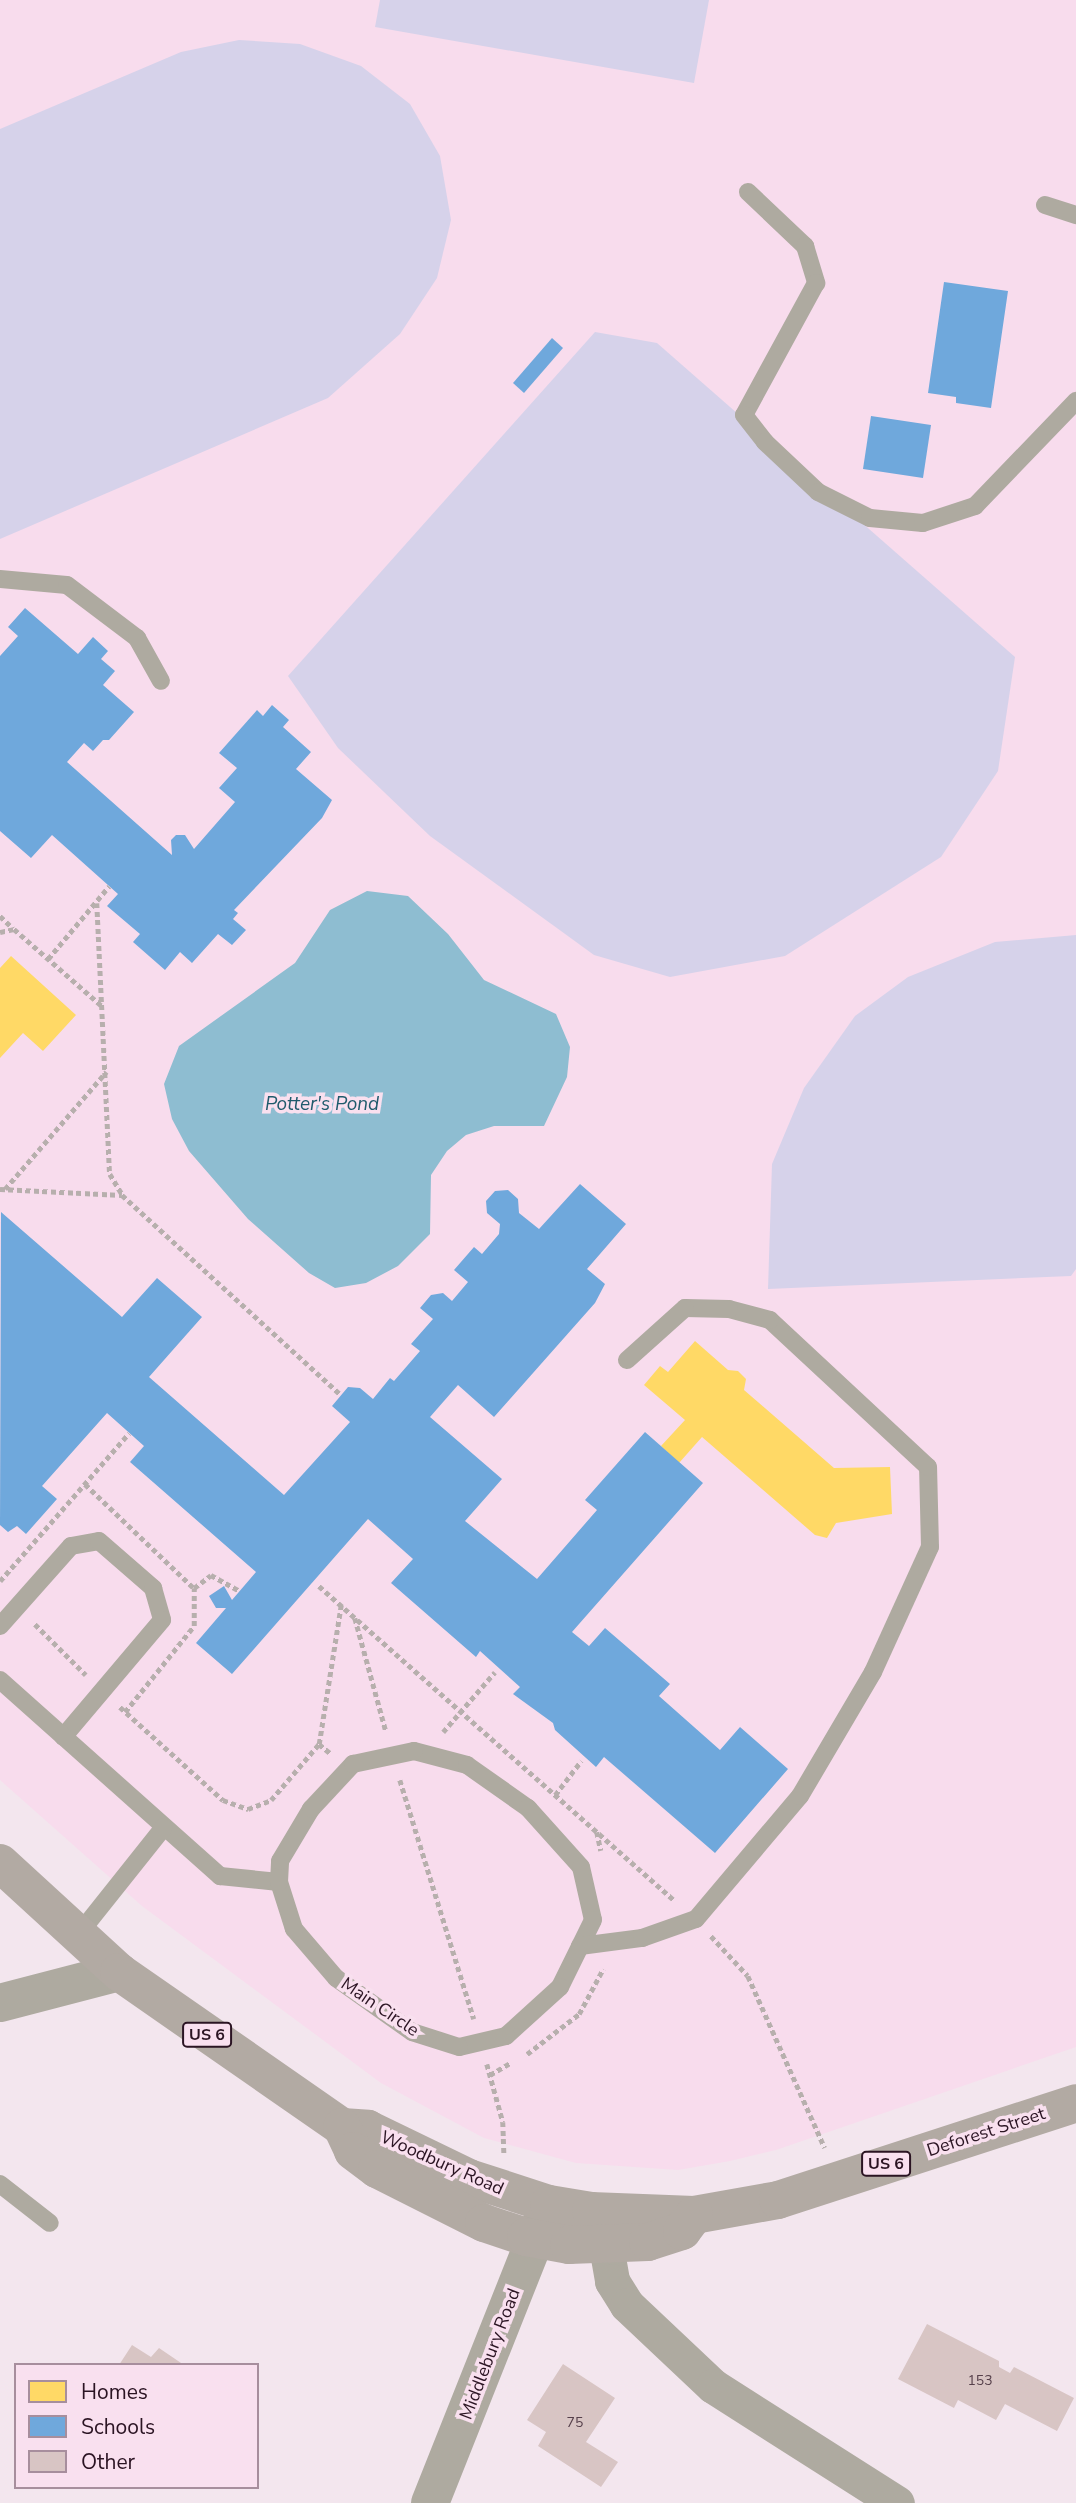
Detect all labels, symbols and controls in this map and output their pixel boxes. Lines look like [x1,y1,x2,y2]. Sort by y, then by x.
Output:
water label: Potter's Pond [265,1094,379,1116]
street label: Main Circle [337,1973,423,2041]
road number: US 6 [181,2022,233,2048]
street label: Deforest Street [924,2103,1048,2161]
street label: Woodbury Road [377,2126,507,2200]
road number: US 6 [860,2152,912,2176]
street label: Middlebury Road [455,2285,525,2423]
legend [14,2363,259,2489]
house number: 153 [967,2373,993,2389]
text: Homes [81,2378,148,2406]
text: Schools [81,2413,155,2441]
house number: 75 [567,2415,583,2431]
text: Other [81,2448,135,2476]

